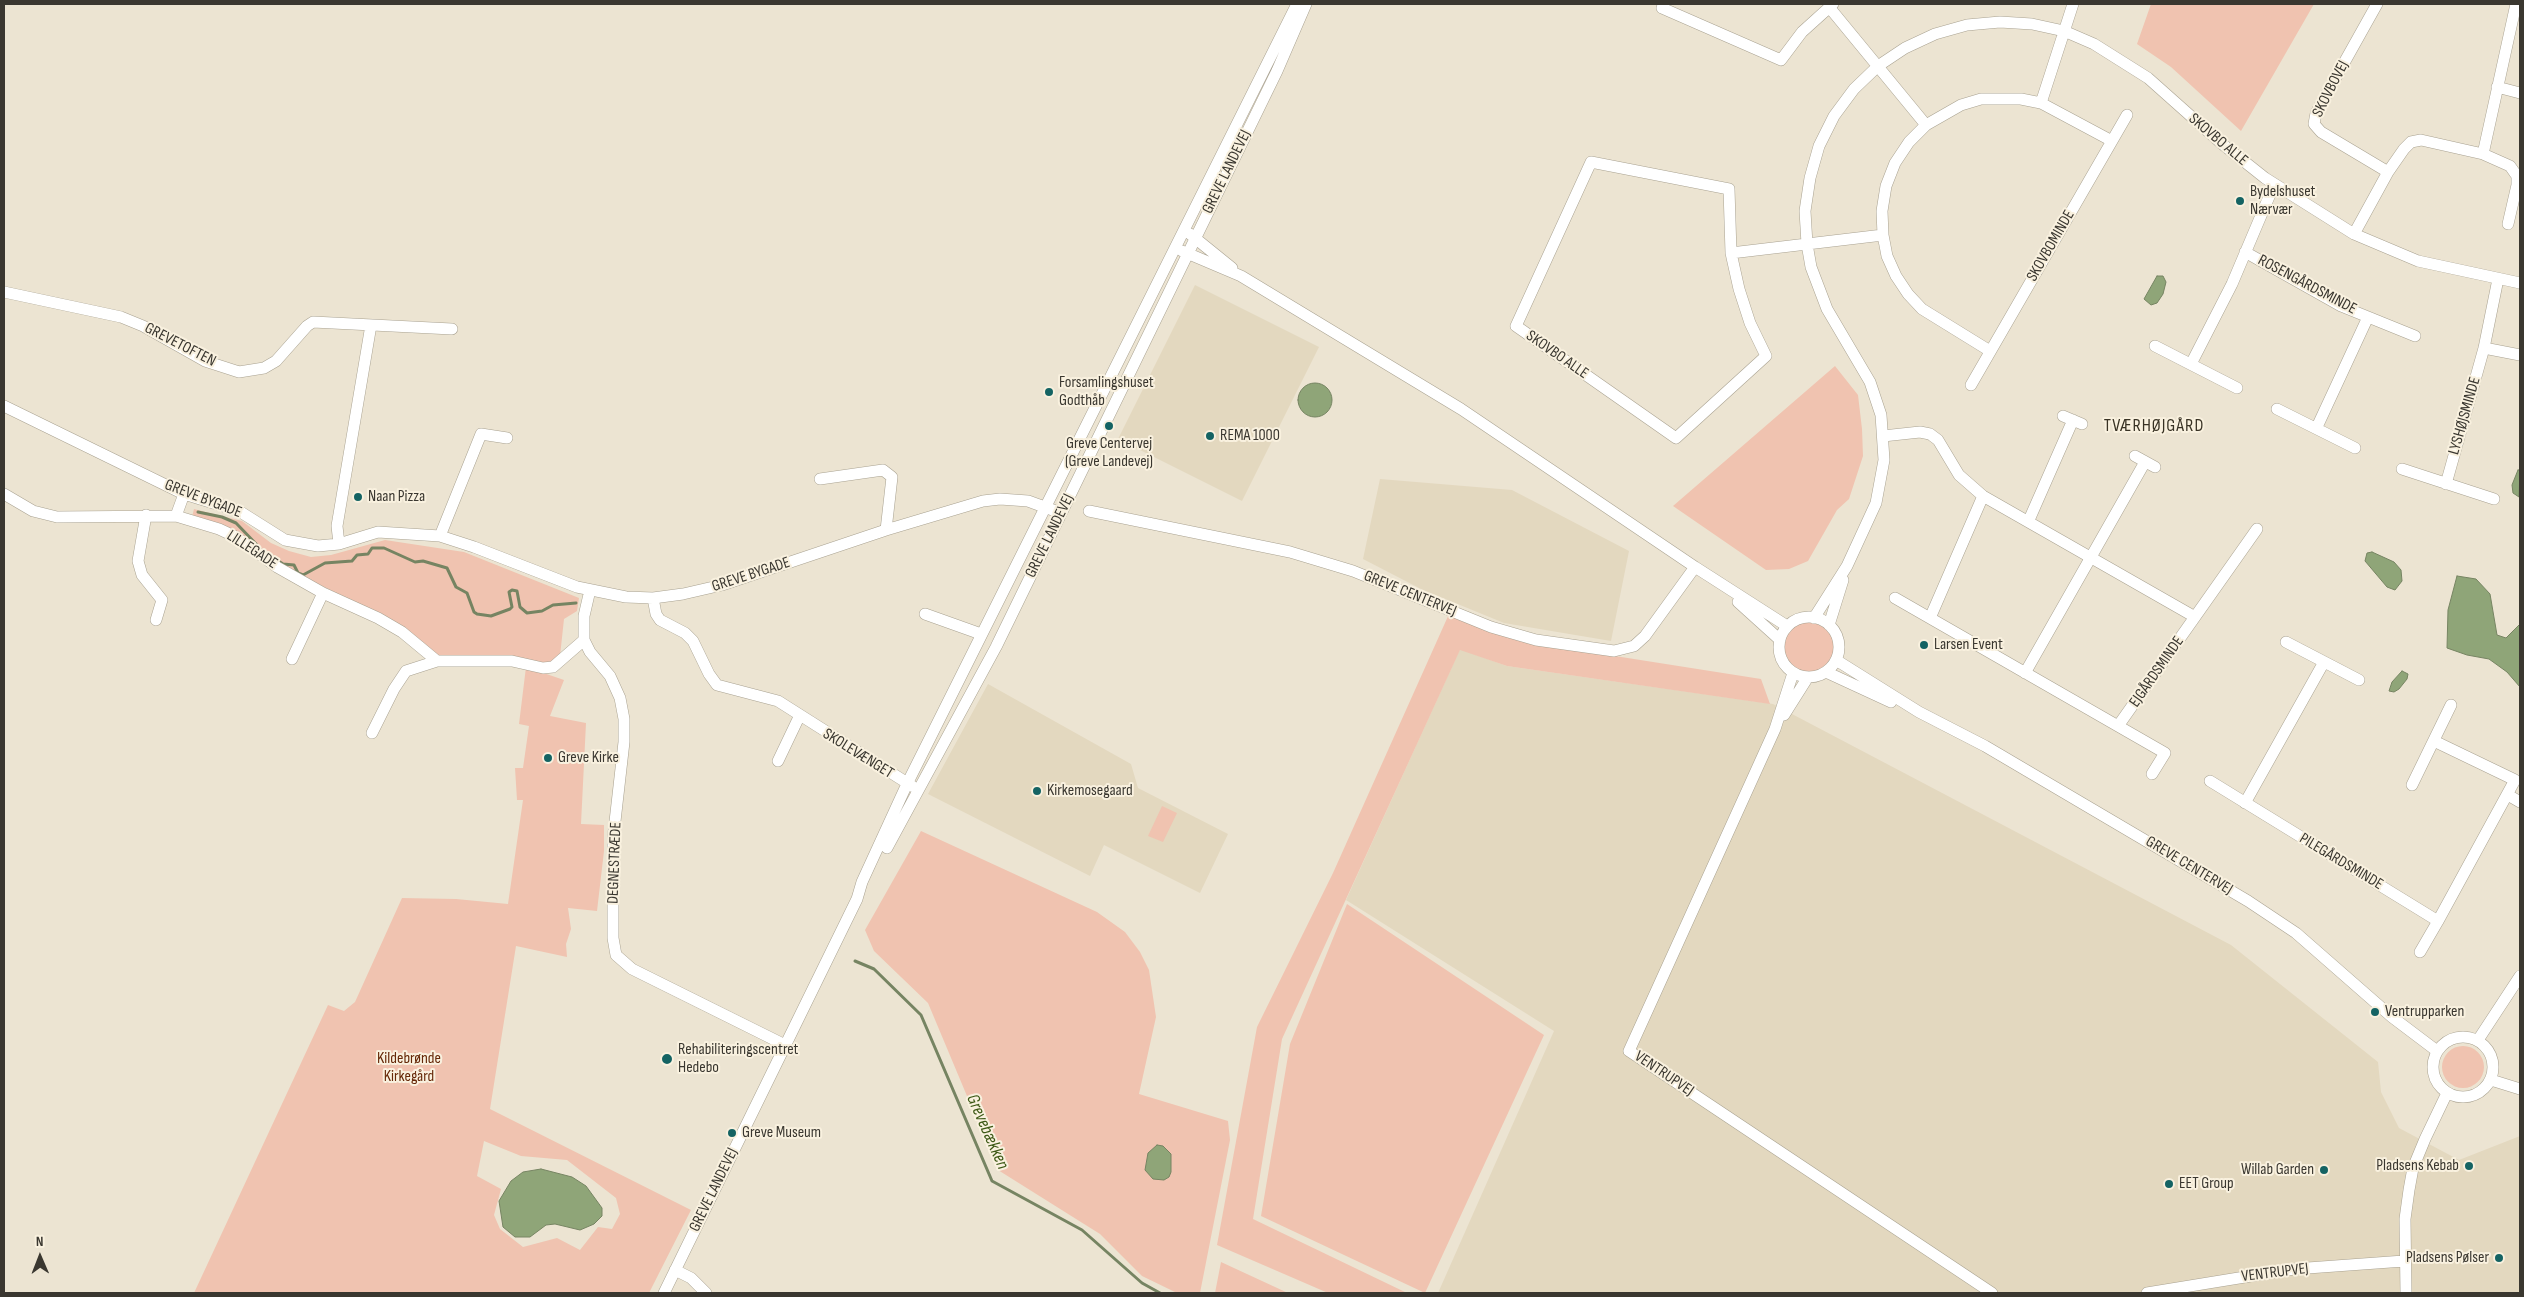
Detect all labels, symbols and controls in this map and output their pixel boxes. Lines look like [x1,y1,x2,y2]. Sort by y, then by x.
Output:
street label: SKOVBOVEJ [2309,58,2353,120]
street label: SKOVBO ALLE [2184,110,2252,170]
street label: GREVE LANDEVEJ [1198,127,1256,217]
place label: Bydelshuset Nærvær [2250,182,2315,220]
marker: Bydelshuset Nærvær [2234,195,2246,207]
street label: SKOVBOMINDE [2023,207,2079,285]
street label: ROSENGÅRDSMINDE [2254,251,2360,319]
street label: GREVETOFTEN [141,319,219,371]
street label: SKOVBO ALLE [1522,327,1592,383]
place label: Forsamlingshuset Godthåb [1059,373,1154,411]
street label: LYSHØJSMINDE [2445,375,2485,457]
marker: Forsamlingshuset Godthåb [1043,386,1055,398]
district label: TVÆRHØJGÅRD [2102,415,2206,437]
marker: Greve Centervej (Greve Landevej) [1103,420,1115,432]
place label: REMA 1000 [1220,426,1280,446]
marker: REMA 1000 [1204,430,1216,442]
place label: Greve Centervej (Greve Landevej) [1065,434,1153,472]
street label: GREVE BYGADE [162,476,244,522]
place label: Naan Pizza [368,487,425,507]
marker: Naan Pizza [352,491,364,503]
street label: GREVE LANDEVEJ [1021,491,1079,581]
street label: LILLEGADE [223,527,281,573]
street label: GREVE BYGADE [710,553,792,597]
street label: GREVE CENTERVEJ [1361,567,1459,621]
street label: EJGÅRDSMINDE [2126,633,2188,711]
place label: Larsen Event [1934,635,2003,655]
marker: Larsen Event [1918,639,1930,651]
street label: SKOLEVÆNGET [819,725,897,783]
place label: Greve Kirke [558,748,619,768]
marker: Greve Kirke [542,752,554,764]
place label: Kirkemosegaard [1047,781,1133,801]
marker: Kirkemosegaard [1031,785,1043,797]
street label: DEGNESTRÆDE [604,822,626,904]
street label: PILEGÅRDSMINDE [2296,829,2386,895]
street label: GREVE CENTERVEJ [2142,832,2236,900]
place label: Ventrupparken [2385,1002,2464,1022]
marker: Ventrupparken [2369,1006,2381,1018]
place label: Rehabiliteringscentret Hedebo [678,1040,798,1078]
street label: VENTRUPVEJ [1631,1047,1697,1101]
park label: Kildebrønde Kirkegård [377,1049,441,1087]
marker: Rehabiliteringscentret Hedebo [660,1052,674,1066]
water label: Grevebækken [961,1091,1013,1173]
place label: Greve Museum [742,1123,821,1143]
marker: Greve Museum [726,1127,738,1139]
street label: GREVE LANDEVEJ [685,1145,743,1235]
place label: Pladsens Kebab [2376,1156,2459,1176]
place label: Willab Garden [2241,1160,2314,1180]
marker: Pladsens Kebab [2463,1160,2475,1172]
marker: Willab Garden [2318,1164,2330,1176]
place label: EET Group [2179,1174,2234,1194]
marker: EET Group [2163,1178,2175,1190]
north arrow [15,1232,65,1282]
text: N [36,1233,44,1250]
place label: Pladsens Pølser [2406,1248,2489,1268]
marker: Pladsens Pølser [2493,1252,2505,1264]
street label: VENTRUPVEJ [2240,1259,2310,1287]

